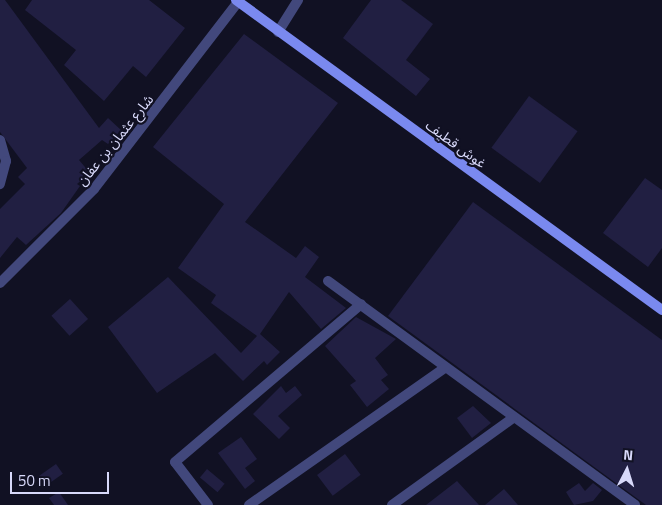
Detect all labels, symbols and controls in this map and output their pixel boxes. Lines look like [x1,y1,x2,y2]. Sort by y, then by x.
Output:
street label: شارع عثمان بن عفان [73,91,157,189]
street label: غوش قطيف [423,117,489,171]
text: N [623,444,634,465]
north arrow [602,445,652,495]
scale bar [12,462,111,494]
text: 50 m [18,469,51,492]

